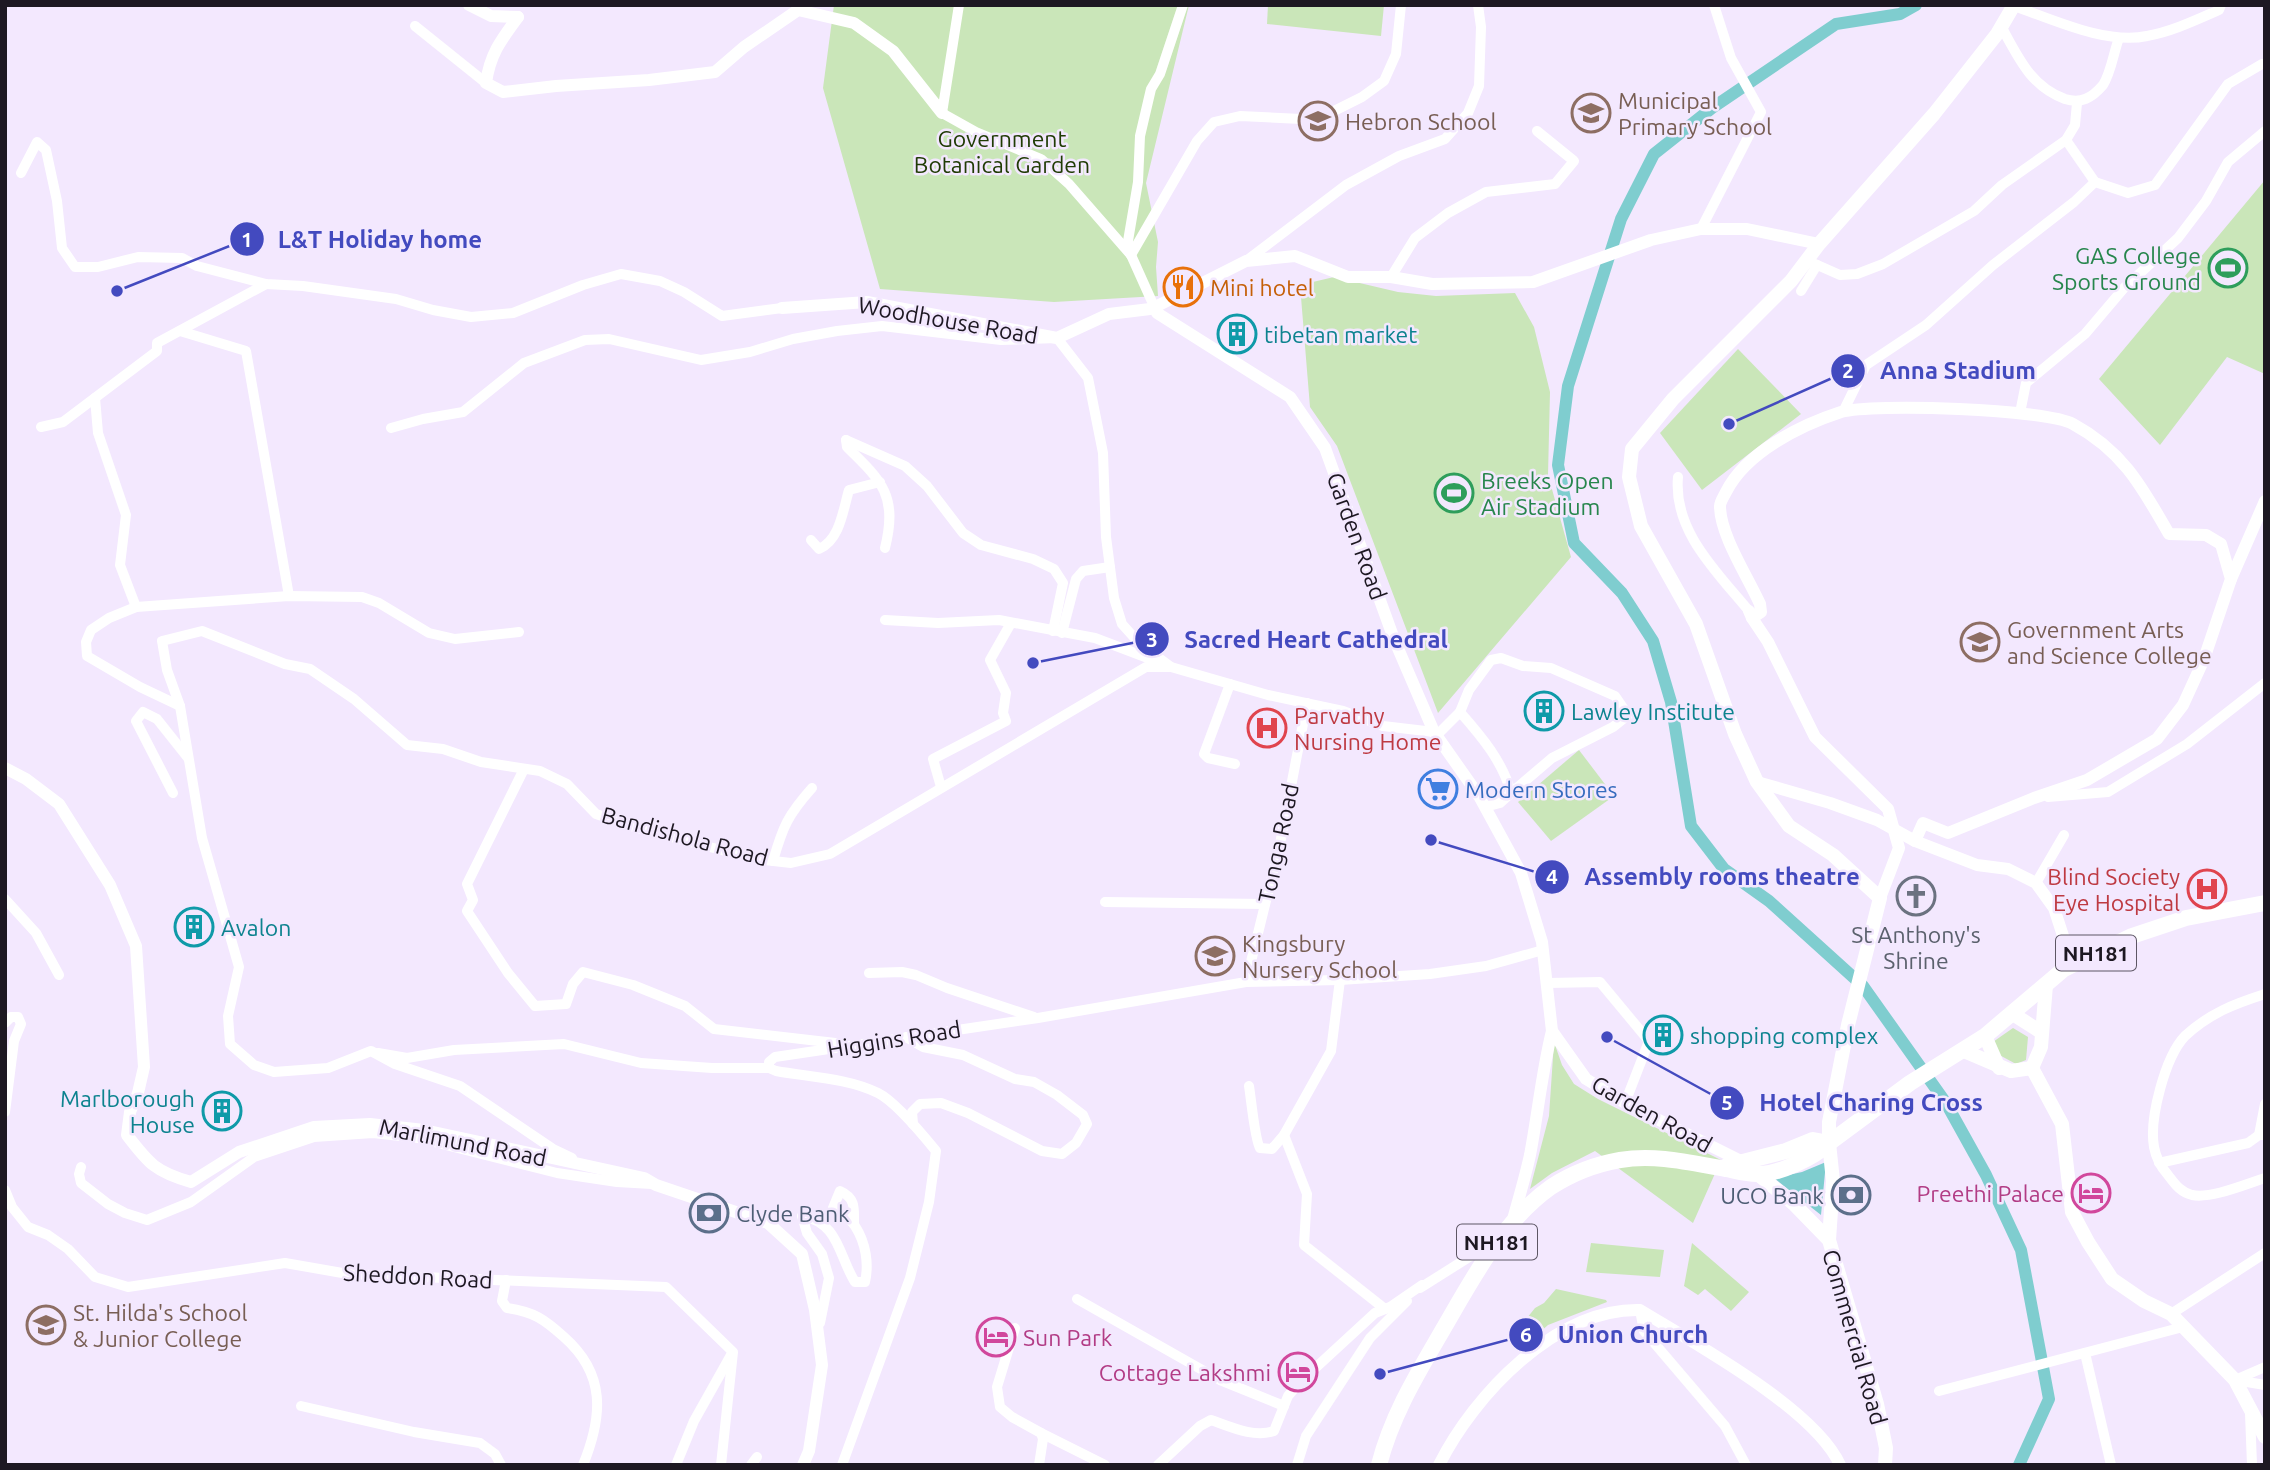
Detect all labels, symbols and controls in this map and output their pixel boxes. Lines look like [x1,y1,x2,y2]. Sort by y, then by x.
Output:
place label: Municipal Primary School [1618,88,1772,139]
school or university icon: Municipal Primary School [1570,92,1612,134]
school or university icon: Hebron School [1297,100,1339,142]
place label: Hebron School [1345,109,1497,134]
park label: Government Botanical Garden [914,126,1090,177]
callout: L&T Holiday home [229,217,497,262]
text: L&T Holiday home [278,226,482,253]
text: 1 [241,227,253,251]
place label: GAS College Sports Ground [2052,243,2201,294]
sports icon: GAS College Sports Ground [2207,247,2249,289]
restaurant icon: Mini hotel [1162,266,1204,308]
place label: Mini hotel [1210,275,1314,300]
street label: Woodhouse Road [856,292,1040,348]
building icon: tibetan market [1216,313,1258,355]
place label: tibetan market [1264,322,1417,347]
callout: Anna Stadium [1831,348,2050,393]
text: Anna Stadium [1880,357,2036,384]
text: 2 [1842,358,1854,382]
place label: Breeks Open Air Stadium [1481,468,1614,519]
street label: Garden Road [1322,469,1392,603]
sports icon: Breeks Open Air Stadium [1433,472,1475,514]
callout: Sacred Heart Cathedral [1135,617,1461,662]
place label: Government Arts and Science College [2007,617,2212,668]
school or university icon: Government Arts and Science College [1959,621,2001,663]
text: Sacred Heart Cathedral [1184,626,1448,653]
text: 3 [1146,627,1158,651]
building icon: Lawley Institute [1523,690,1565,732]
place label: Lawley Institute [1571,699,1735,724]
place label: Parvathy Nursing Home [1294,703,1442,754]
hospital icon: Parvathy Nursing Home [1246,707,1288,749]
supermarket icon: Modern Stores [1417,768,1459,810]
place label: Modern Stores [1465,777,1618,802]
street label: Tonga Road [1253,781,1303,905]
street label: Bandishola Road [599,802,771,870]
callout: Assembly rooms theatre [1535,854,1873,899]
text: Assembly rooms theatre [1584,863,1860,890]
text: 4 [1546,864,1558,888]
place label: Blind Society Eye Hospital [2047,864,2180,915]
hospital icon: Blind Society Eye Hospital [2186,868,2228,910]
church icon: St Anthony's Shrine [1895,875,1937,917]
building icon: Avalon [173,906,215,948]
place label: Avalon [221,915,291,940]
place label: St Anthony's Shrine [1851,922,1981,973]
place label: Kingsbury Nursery School [1242,931,1397,982]
school or university icon: Kingsbury Nursery School [1194,935,1236,977]
road number: NH181 [2056,936,2136,970]
building icon: shopping complex [1642,1014,1684,1056]
street label: Higgins Road [825,1016,963,1062]
place label: shopping complex [1690,1023,1879,1048]
street label: Garden Road [1588,1071,1716,1157]
callout: Hotel Charing Cross [1710,1080,1997,1125]
place label: Marlborough House [60,1086,195,1137]
text: Hotel Charing Cross [1759,1089,1983,1116]
building icon: Marlborough House [201,1090,243,1132]
text: 5 [1721,1090,1733,1114]
street label: Marlimund Road [377,1114,549,1170]
hotel icon: Preethi Palace [2070,1172,2112,1214]
bank icon: UCO Bank [1830,1174,1872,1216]
place label: Preethi Palace [1917,1181,2064,1206]
place label: UCO Bank [1720,1183,1824,1208]
bank icon: Clyde Bank [688,1192,730,1234]
place label: Clyde Bank [736,1201,850,1226]
road number: NH181 [1457,1224,1537,1260]
street label: Commercial Road [1818,1247,1892,1427]
street label: Sheddon Road [343,1260,493,1292]
place label: St. Hilda's School & Junior College [73,1300,247,1351]
school or university icon: St. Hilda's School & Junior College [25,1304,67,1346]
callout: Union Church [1509,1312,1723,1357]
hotel icon: Sun Park [975,1316,1017,1358]
text: Union Church [1558,1321,1708,1348]
text: 6 [1520,1322,1532,1346]
place label: Sun Park [1023,1325,1113,1350]
hotel icon: Cottage Lakshmi [1277,1351,1319,1393]
place label: Cottage Lakshmi [1099,1360,1271,1385]

